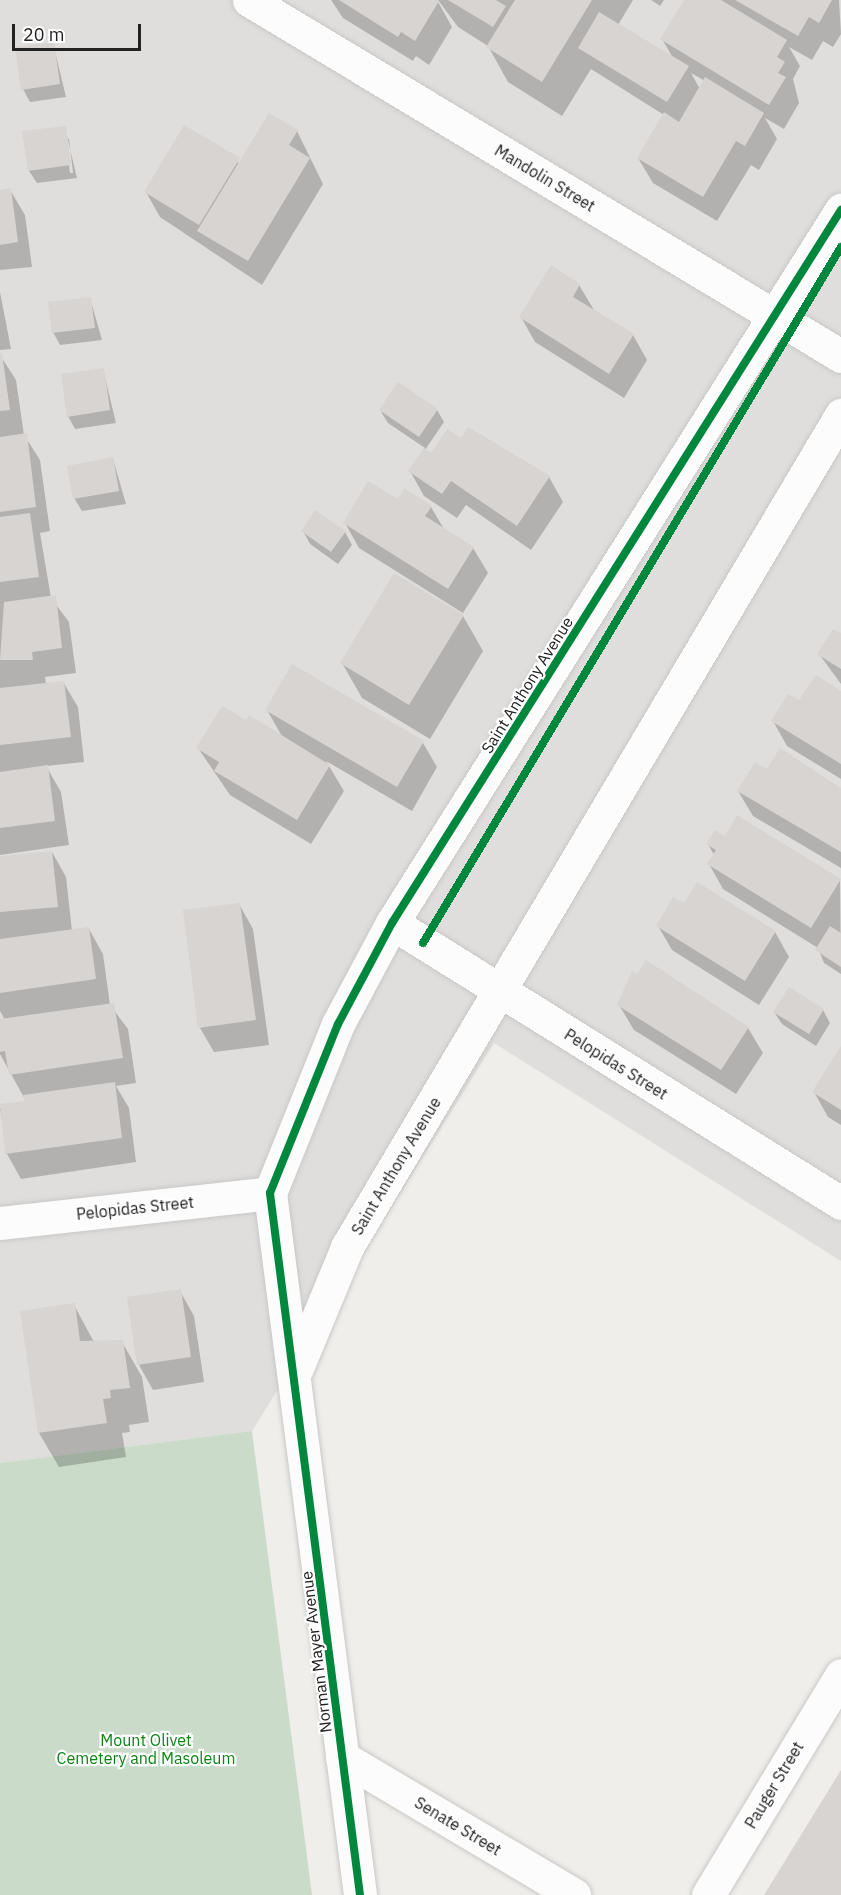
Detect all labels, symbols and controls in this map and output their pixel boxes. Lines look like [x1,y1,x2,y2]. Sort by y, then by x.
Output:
scale bar [15,12,144,50]
text: 20 m [23,23,65,46]
street label: Mandolin Street [491,140,599,216]
street label: Saint Anthony Avenue [477,613,577,757]
street label: Pelopidas Street [561,1025,671,1103]
street label: Saint Anthony Avenue [347,1094,445,1238]
street label: Pelopidas Street [75,1192,195,1224]
street label: Norman Mayer Avenue [297,1570,335,1734]
park label: Mount Olivet Cemetery and Masoleum [57,1730,235,1768]
street label: Pauger Street [741,1738,807,1832]
street label: Senate Street [411,1793,505,1859]

